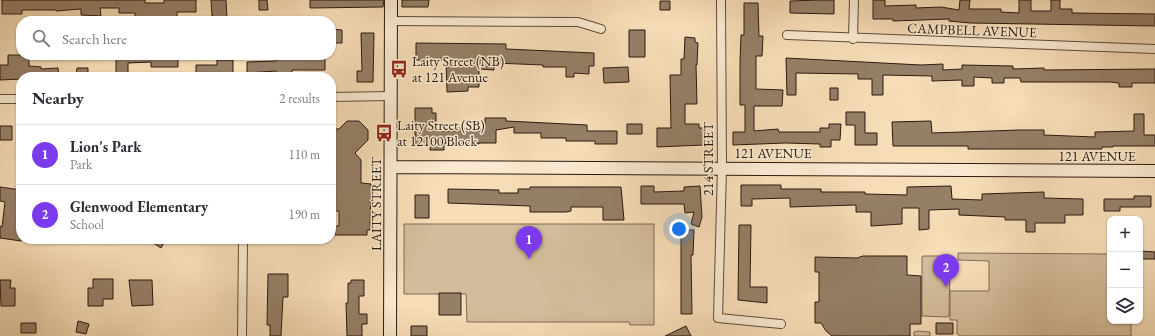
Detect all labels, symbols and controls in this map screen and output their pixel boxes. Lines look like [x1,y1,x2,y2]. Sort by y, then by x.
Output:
search box [16,16,336,60]
street label: CAMPBELL AVENUE [907,19,1037,41]
icon: search [30,27,52,49]
text: Search here [62,29,127,48]
place label: Laity Street (NB) at 121 Avenue [412,52,504,86]
bus stop icon: Laity Street (NB) at 121 Avenue [389,59,409,79]
text: Nearby [32,87,84,109]
text: 2 results [279,90,320,107]
place label: Laity Street (SB) at 12100 Block [397,116,485,150]
street label: 214 STREET [699,121,717,196]
bus stop icon: Laity Street (SB) at 12100 Block [374,123,394,143]
text: Lion's Park [70,137,141,156]
street label: 121 AVENUE [734,144,812,162]
text: 1 [42,146,48,163]
text: 110 m [289,146,320,163]
street label: 121 AVENUE [1058,147,1136,165]
text: Park [70,156,92,173]
street label: LAITY STREET [367,156,385,251]
text: Glenwood Elementary [70,197,208,216]
text: 2 [42,206,48,223]
text: 190 m [289,206,320,223]
text: School [70,216,104,233]
map controls [1107,216,1143,324]
button: + [1107,216,1143,252]
your location [669,219,689,239]
pin: 1 [516,226,542,259]
button: − [1107,252,1143,288]
pin: 2 [933,254,959,287]
button: layers [1107,288,1143,324]

